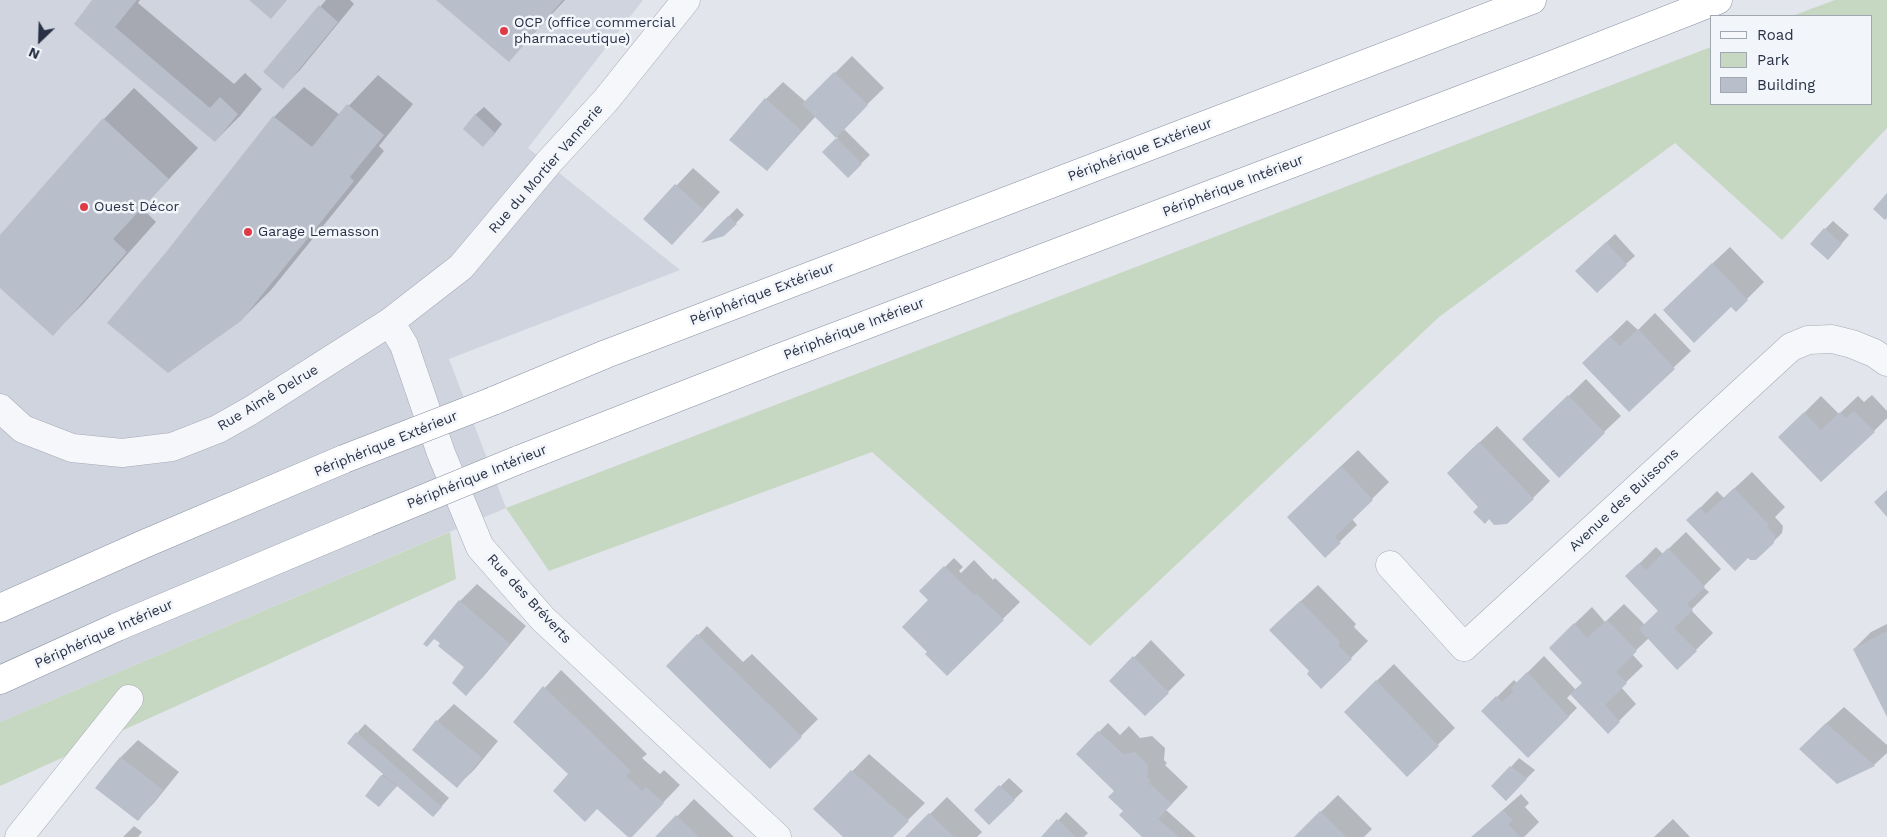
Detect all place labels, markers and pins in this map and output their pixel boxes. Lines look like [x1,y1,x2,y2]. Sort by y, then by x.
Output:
place label: OCP (office commercial pharmaceutique) [514,15,676,48]
marker: OCP (office commercial pharmaceutique) [498,25,510,37]
place label: Ouest Décor [94,199,179,215]
marker: Ouest Décor [78,201,90,213]
place label: Garage Lemasson [258,224,379,240]
marker: Garage Lemasson [242,226,254,238]

